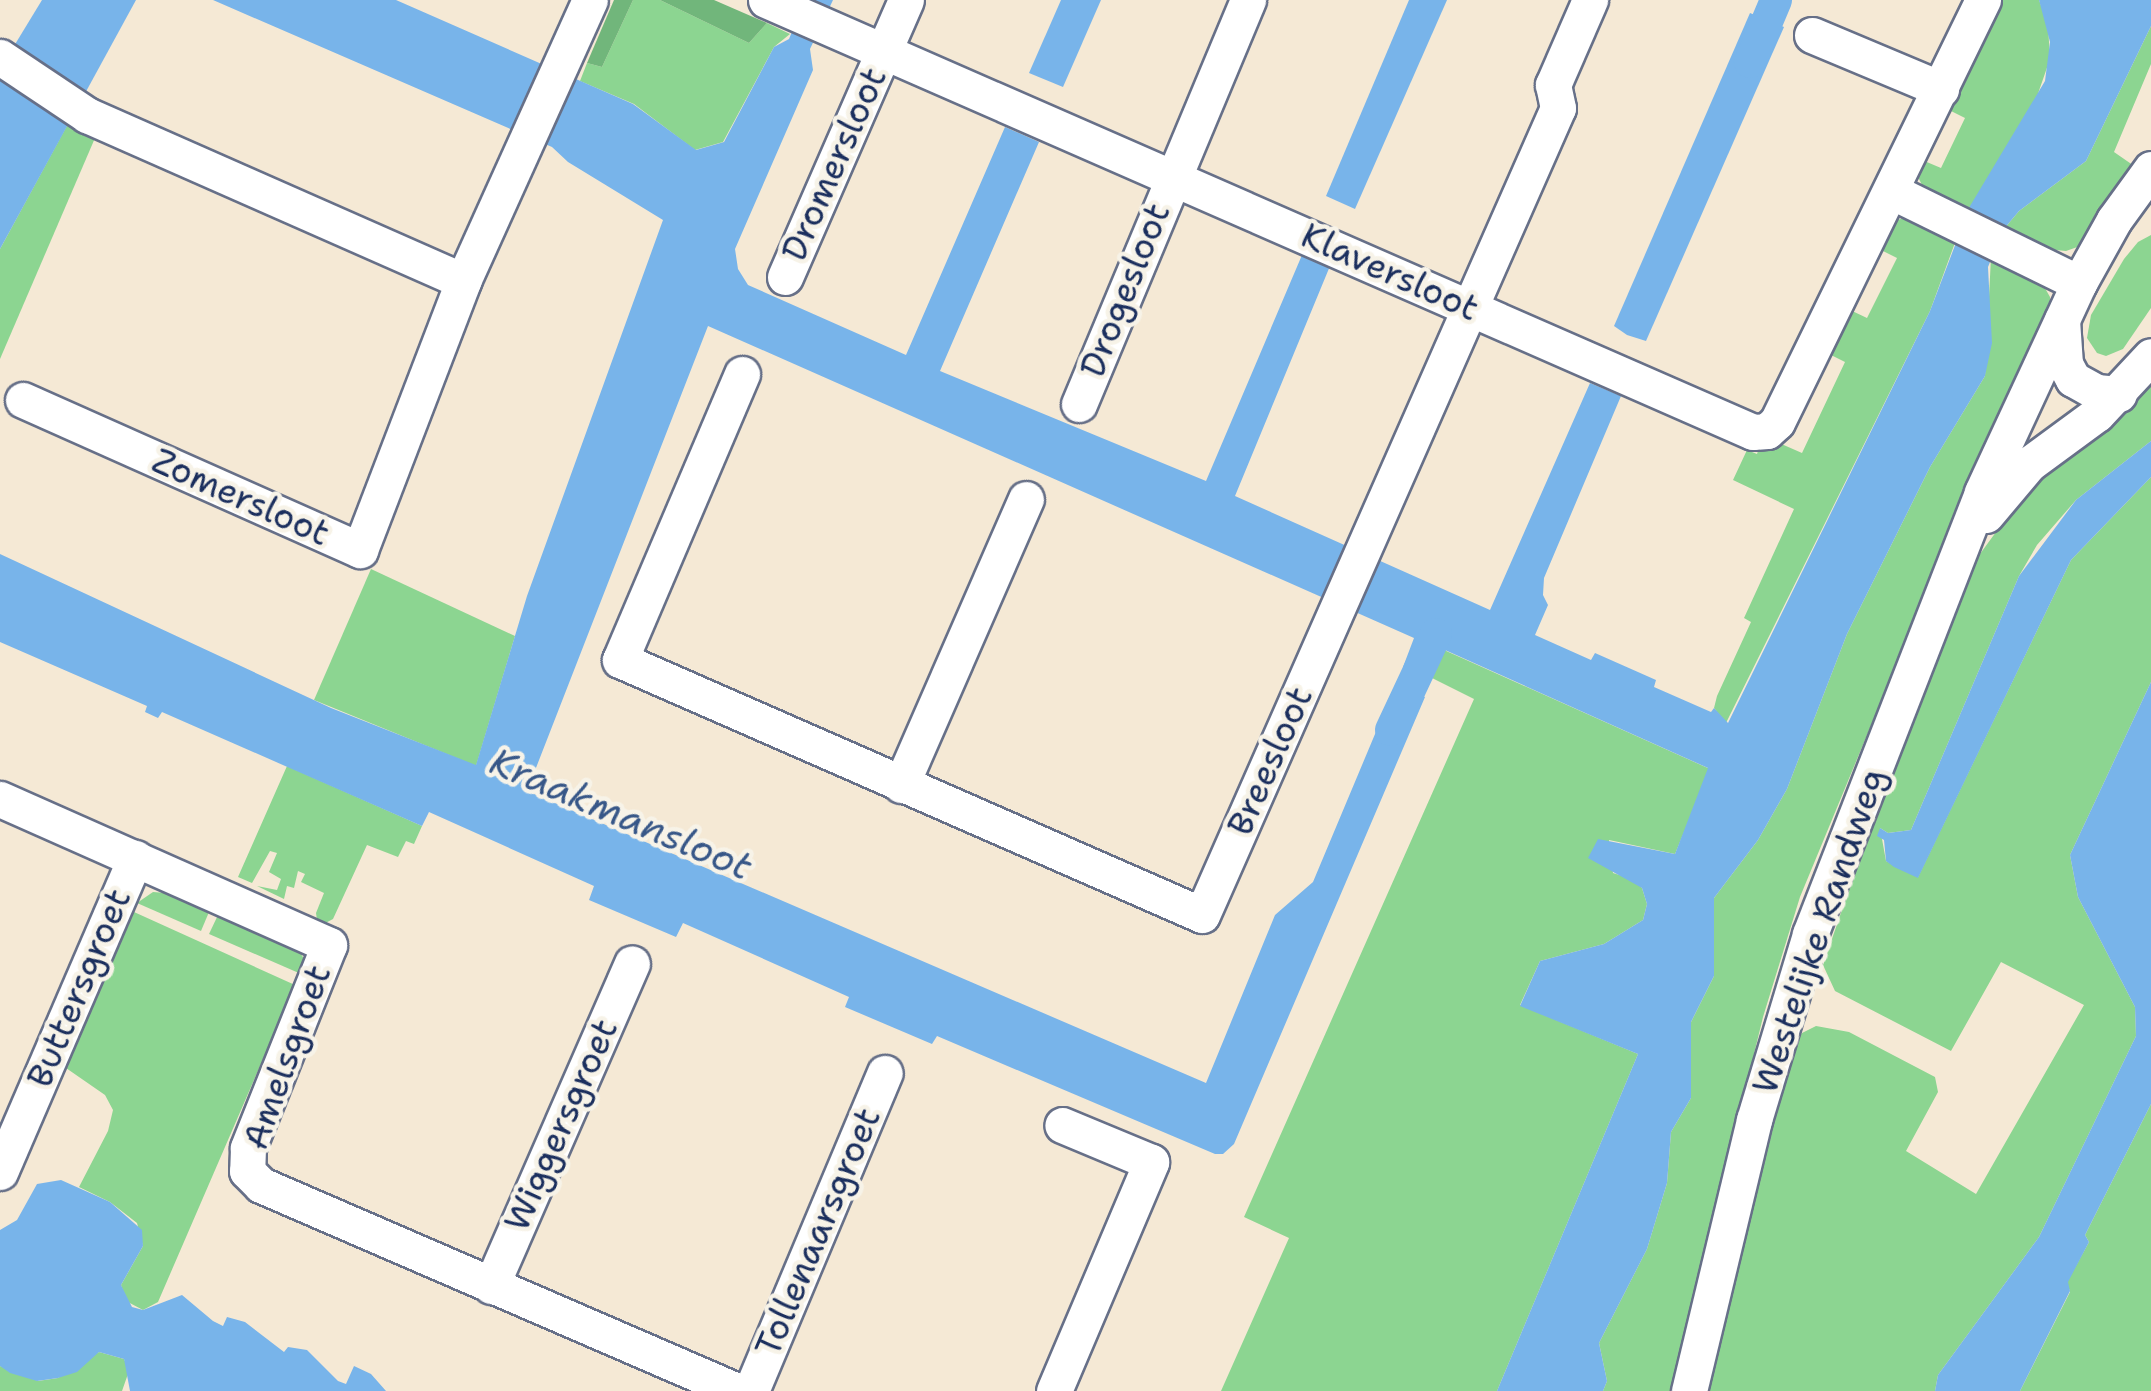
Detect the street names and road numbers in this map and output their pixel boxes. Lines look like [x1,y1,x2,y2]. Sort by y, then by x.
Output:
street label: Dromersloot [773,61,895,267]
street label: Drogesloot [1071,197,1179,383]
street label: Klaversloot [1295,214,1485,330]
street label: Zomersloot [146,439,336,555]
street label: Breesloot [1219,680,1321,842]
street label: Westelijke Randweg [1744,763,1894,1099]
street label: Buttersgroet [18,882,140,1094]
street label: Amelsgroet [234,959,340,1155]
street label: Wiggersgroet [495,1012,627,1238]
street label: Tollenaarsgroet [747,1101,889,1363]

